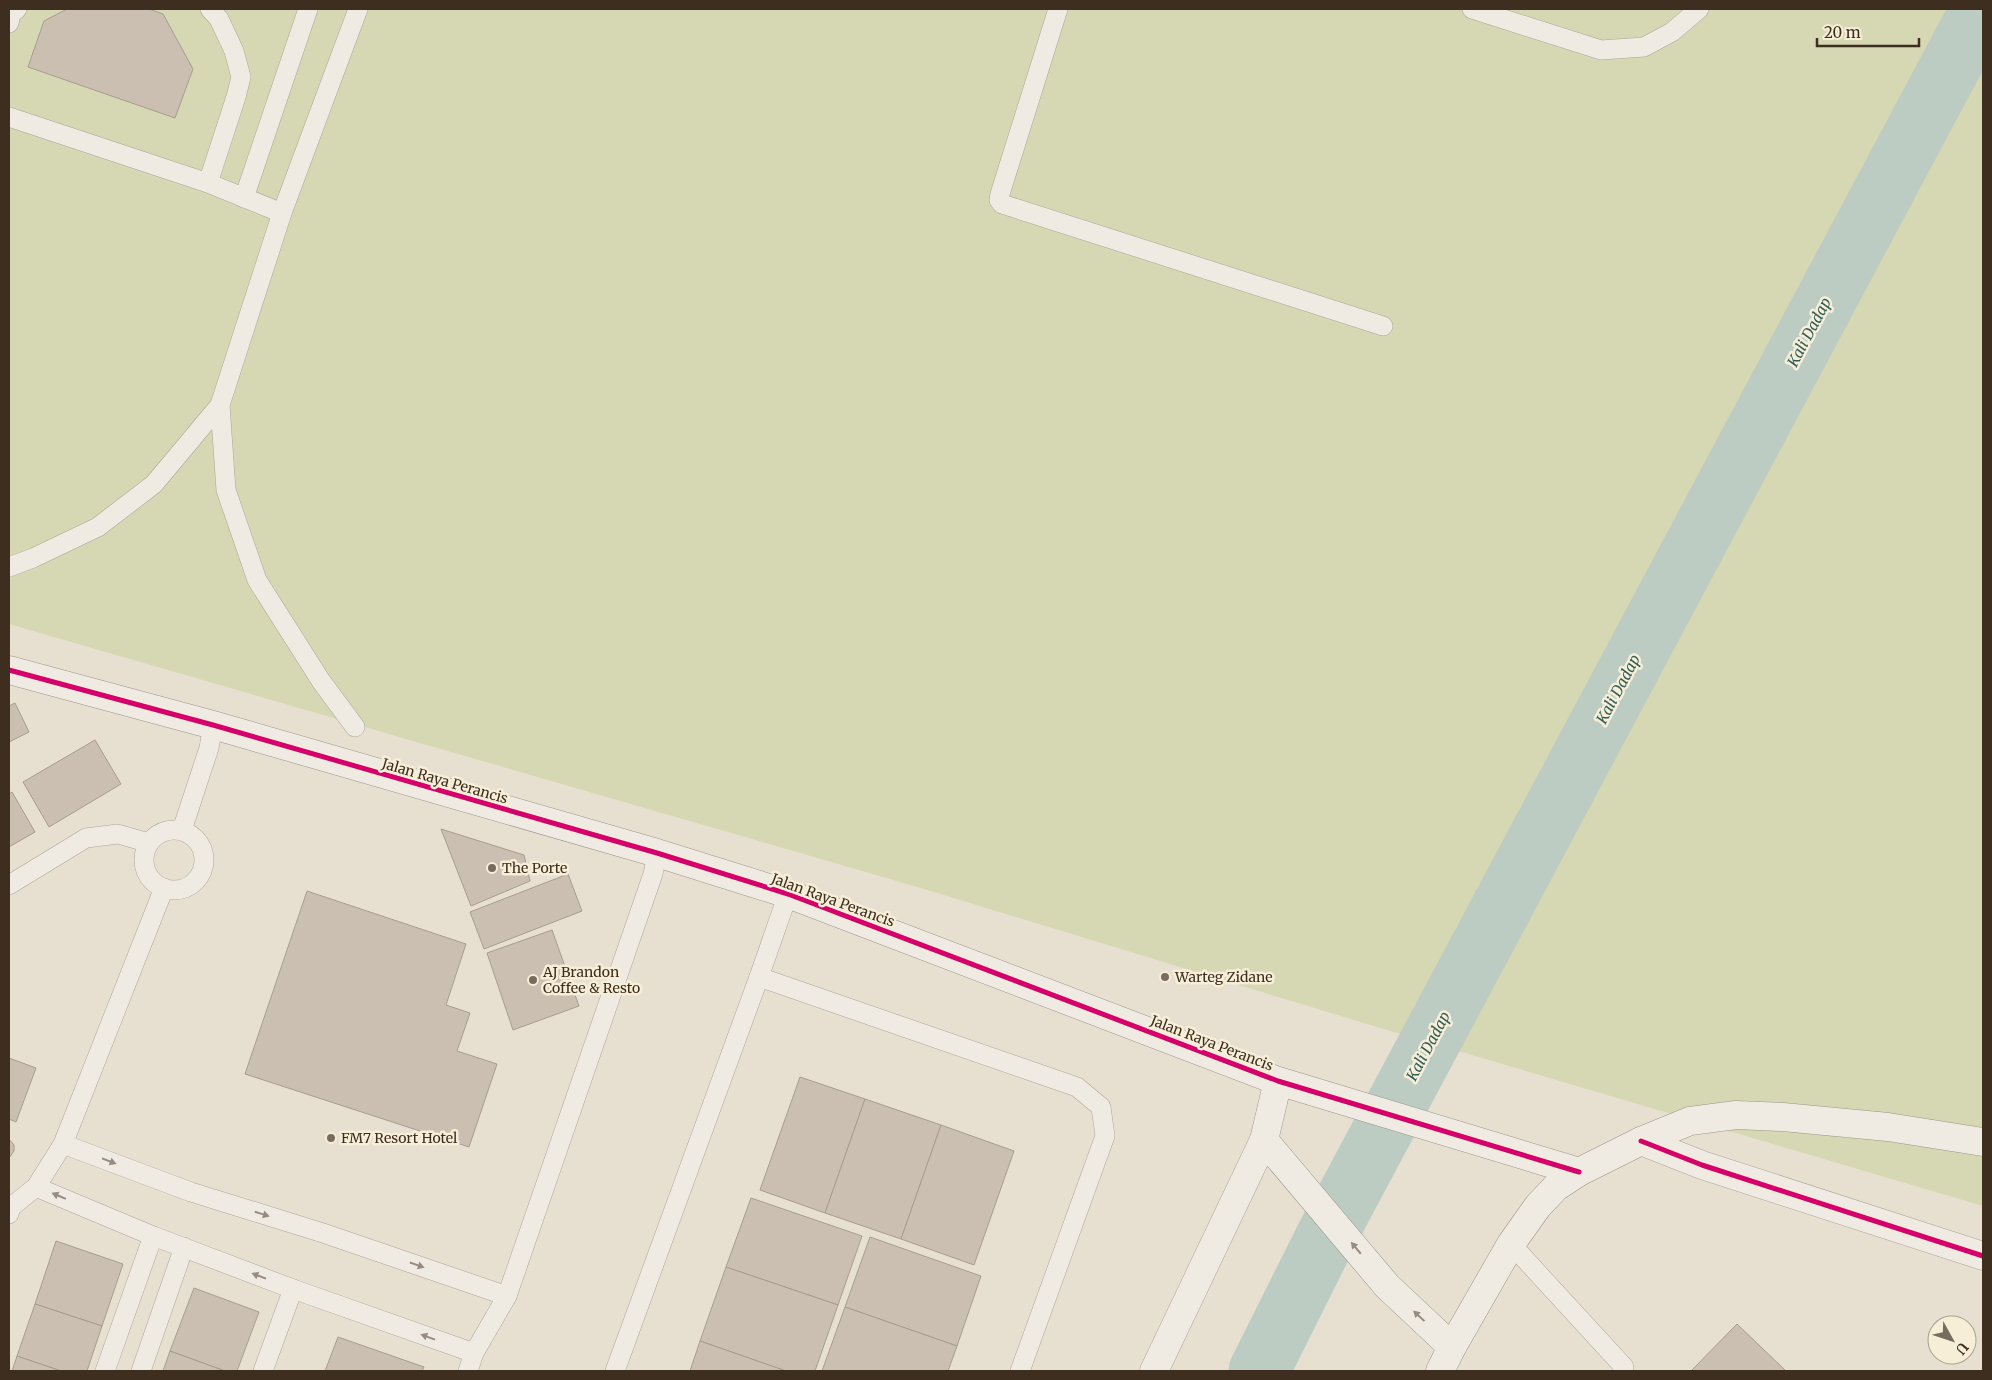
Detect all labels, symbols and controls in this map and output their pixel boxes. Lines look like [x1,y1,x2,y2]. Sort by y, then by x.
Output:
scale bar [1817,15,1920,47]
text: 20 m [1824,23,1861,42]
water label: Kali Dadap [1782,294,1835,371]
water label: Kali Dadap [1591,651,1644,728]
street label: Jalan Raya Perancis [379,754,510,808]
place label: The Porte [502,859,567,877]
marker: The Porte [486,862,498,874]
street label: Jalan Raya Perancis [768,869,897,931]
place label: AJ Brandon Coffee & Resto [542,963,640,997]
place label: Warteg Zidane [1174,968,1273,986]
marker: Warteg Zidane [1159,971,1171,983]
marker: AJ Brandon Coffee & Resto [527,974,539,986]
water label: Kali Dadap [1401,1008,1454,1085]
street label: Jalan Raya Perancis [1147,1011,1276,1075]
place label: FM7 Resort Hotel [341,1129,458,1147]
marker: FM7 Resort Hotel [325,1132,337,1144]
one-way arrow [102,1157,117,1165]
one-way arrow [52,1192,66,1200]
one-way arrow [255,1211,270,1219]
one-way arrow [1350,1242,1361,1255]
one-way arrow [410,1261,425,1269]
one-way arrow [251,1272,266,1280]
one-way arrow [1414,1310,1426,1322]
north arrow [1927,1315,1977,1365]
one-way arrow [420,1333,435,1341]
text: U [1951,1339,1972,1359]

